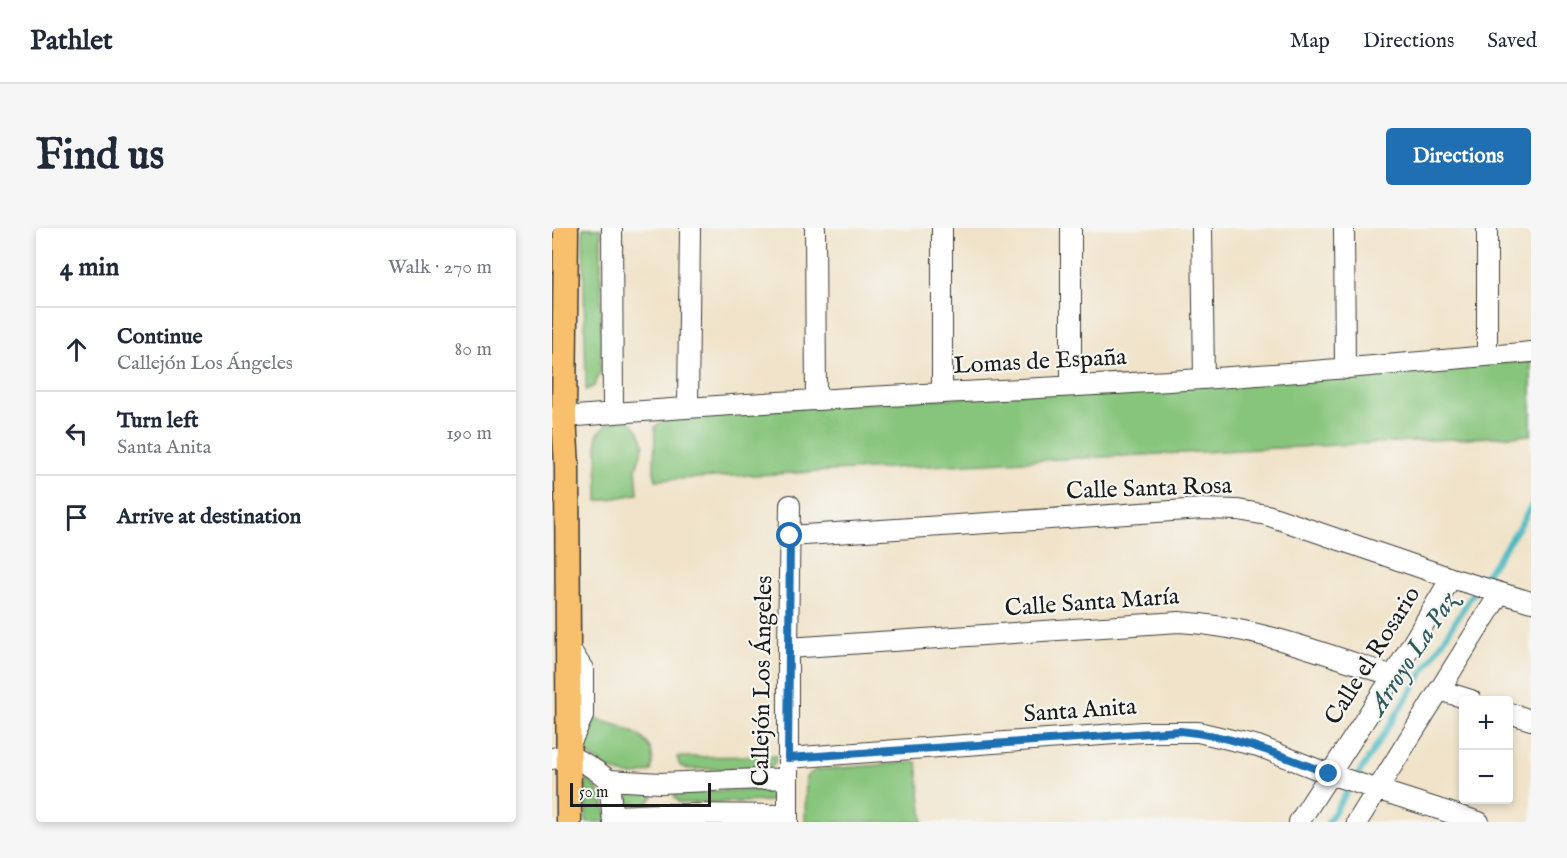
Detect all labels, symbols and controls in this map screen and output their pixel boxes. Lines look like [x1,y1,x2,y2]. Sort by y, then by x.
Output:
text: Pathlet [30,24,113,59]
text: Map [1290,28,1330,55]
text: Directions [1363,28,1454,55]
text: Saved [1487,28,1537,55]
button: Directions [1386,128,1531,185]
text: Find us [36,130,164,183]
text: 4 min [60,251,119,284]
text: Walk · 270 m [388,255,492,280]
text: Continue [117,323,203,351]
icon: ahead [60,333,93,366]
text: 80 m [455,337,492,362]
street label: Lomas de España [953,342,1128,382]
text: Callejón Los Ángeles [117,351,293,376]
text: Turn left [117,407,199,435]
icon: left [60,417,93,450]
text: 190 m [446,421,492,446]
text: Santa Anita [117,435,211,460]
street label: Calle Santa Rosa [1066,471,1233,507]
icon: arrive [60,501,93,534]
text: Arrive at destination [117,503,301,531]
route start [776,522,802,548]
street label: Callejón Los Ángeles [746,575,780,787]
street label: Calle Santa María [1004,581,1181,625]
street label: Calle el Rosario [1318,581,1428,731]
water label: Arroyo La Paz [1360,584,1467,724]
street label: Santa Anita [1022,692,1138,730]
map controls [1459,696,1513,804]
button: + [1459,696,1513,750]
button: − [1459,750,1513,804]
route end [1315,760,1341,786]
scale bar [570,780,711,808]
text: 50 m [579,783,608,803]

